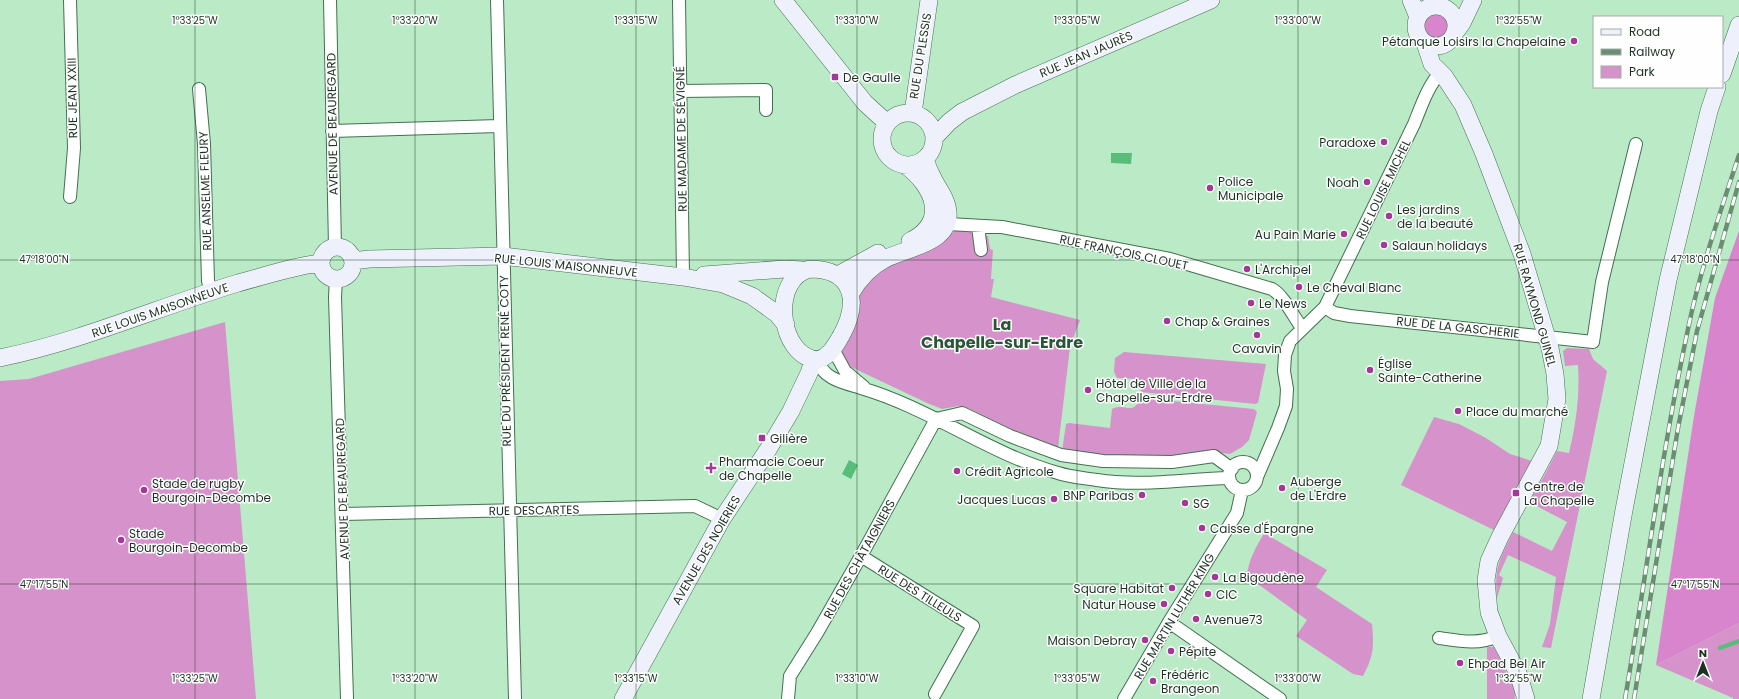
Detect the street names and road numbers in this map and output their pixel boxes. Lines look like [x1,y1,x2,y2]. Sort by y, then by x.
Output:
street label: RUE DU PLESSIS [905,12,935,100]
street label: RUE JEAN JAURÈS [1037,27,1135,81]
street label: AVENUE DE BEAUREGARD [322,53,342,195]
street label: RUE JEAN XXIII [63,57,81,139]
street label: RUE MADAME DE SÉVIGNÉ [671,66,691,212]
street label: RUE ANSELME FLEURY [194,131,216,251]
street label: RUE LOUISE MICHEL [1351,136,1415,242]
street label: RUE FRANÇOIS CLOUET [1058,230,1190,274]
street label: RUE RAYMOND GUINEL [1509,242,1561,368]
street label: RUE LOUIS MAISONNEUVE [494,249,638,281]
street label: RUE DU PRÉSIDENT RENÉ COTY [495,275,515,447]
street label: RUE LOUIS MAISONNEUVE [89,279,231,341]
street label: RUE DE LA GASCHERIE [1396,312,1520,342]
street label: AVENUE DE BEAUREGARD [331,418,353,560]
street label: AVENUE DES NOIERIES [668,492,744,608]
street label: RUE DES CHÂTAIGNIERS [819,496,899,622]
street label: RUE DESCARTES [488,501,580,519]
street label: RUE MARTIN LUTHER KING [1130,550,1218,682]
street label: RUE DES TILLEULS [875,560,965,626]

